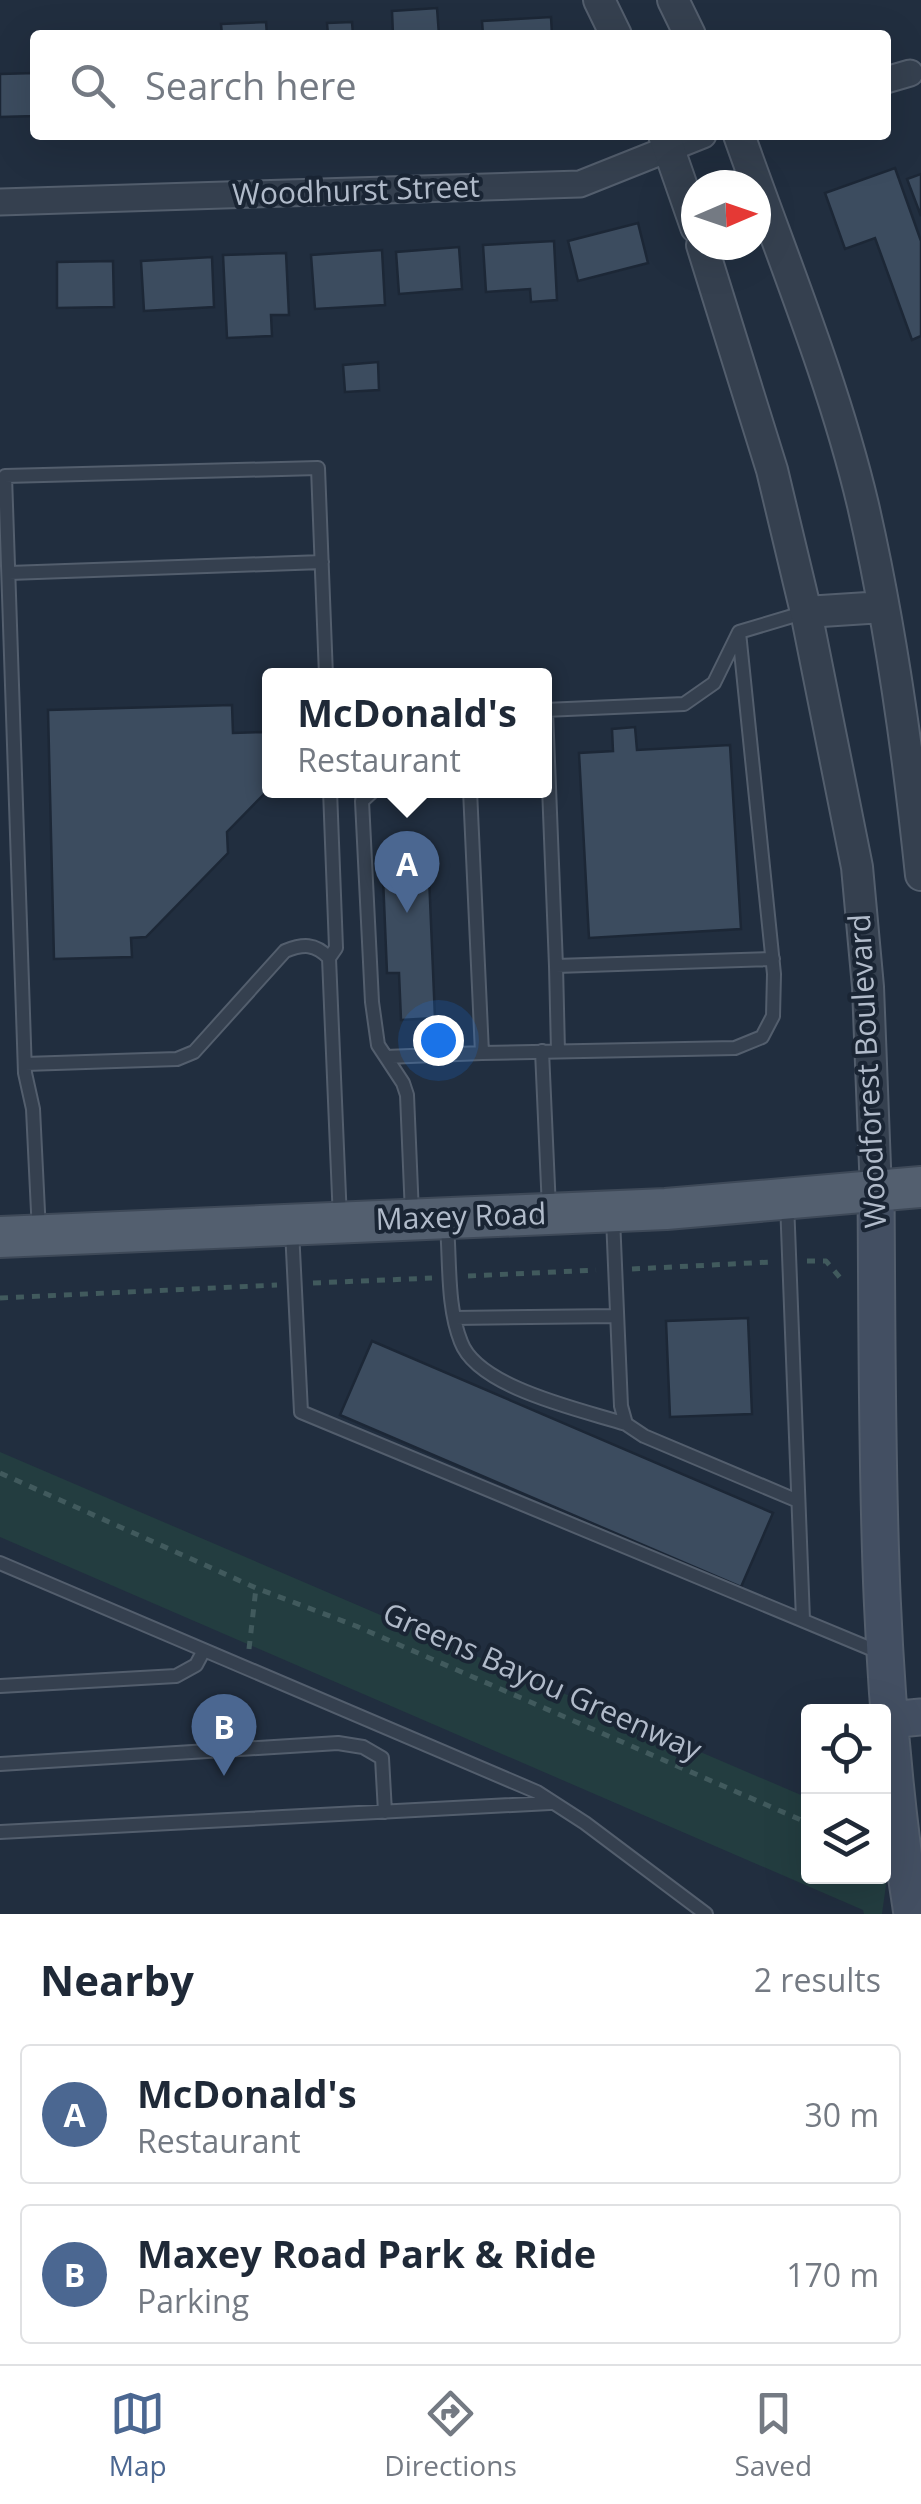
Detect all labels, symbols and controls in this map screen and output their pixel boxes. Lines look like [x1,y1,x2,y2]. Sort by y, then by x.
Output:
search box [30,30,891,140]
icon: search [65,58,120,113]
text: Search here [145,59,357,111]
street label: Woodhurst Street [231,165,480,214]
north arrow [681,170,771,260]
popup [262,668,552,798]
text: McDonald's [297,686,517,738]
text: Restaurant [297,738,461,781]
pin: A [374,830,440,913]
street label: Woodforest Boulevard [838,913,895,1229]
your location [413,1015,464,1066]
street label: Maxey Road [375,1192,547,1239]
street label: Greens Bayou Greenway [377,1592,709,1770]
pin: B [192,1694,256,1776]
map controls [801,1704,891,1884]
button: locate [801,1704,891,1794]
button: layers [801,1794,891,1884]
text: Nearby [40,1951,194,2008]
text: 2 results [754,1958,881,2001]
text: McDonald's [137,2067,357,2119]
text: A [63,2093,86,2136]
text: 30 m [804,2093,879,2136]
text: Restaurant [137,2119,301,2162]
text: Maxey Road Park & Ride [137,2227,596,2279]
text: B [64,2253,85,2296]
text: 170 m [786,2253,879,2296]
text: Parking [137,2279,249,2322]
tab: Map [109,2386,167,2484]
tab: Directions [384,2386,517,2484]
tab: Saved [734,2386,812,2484]

